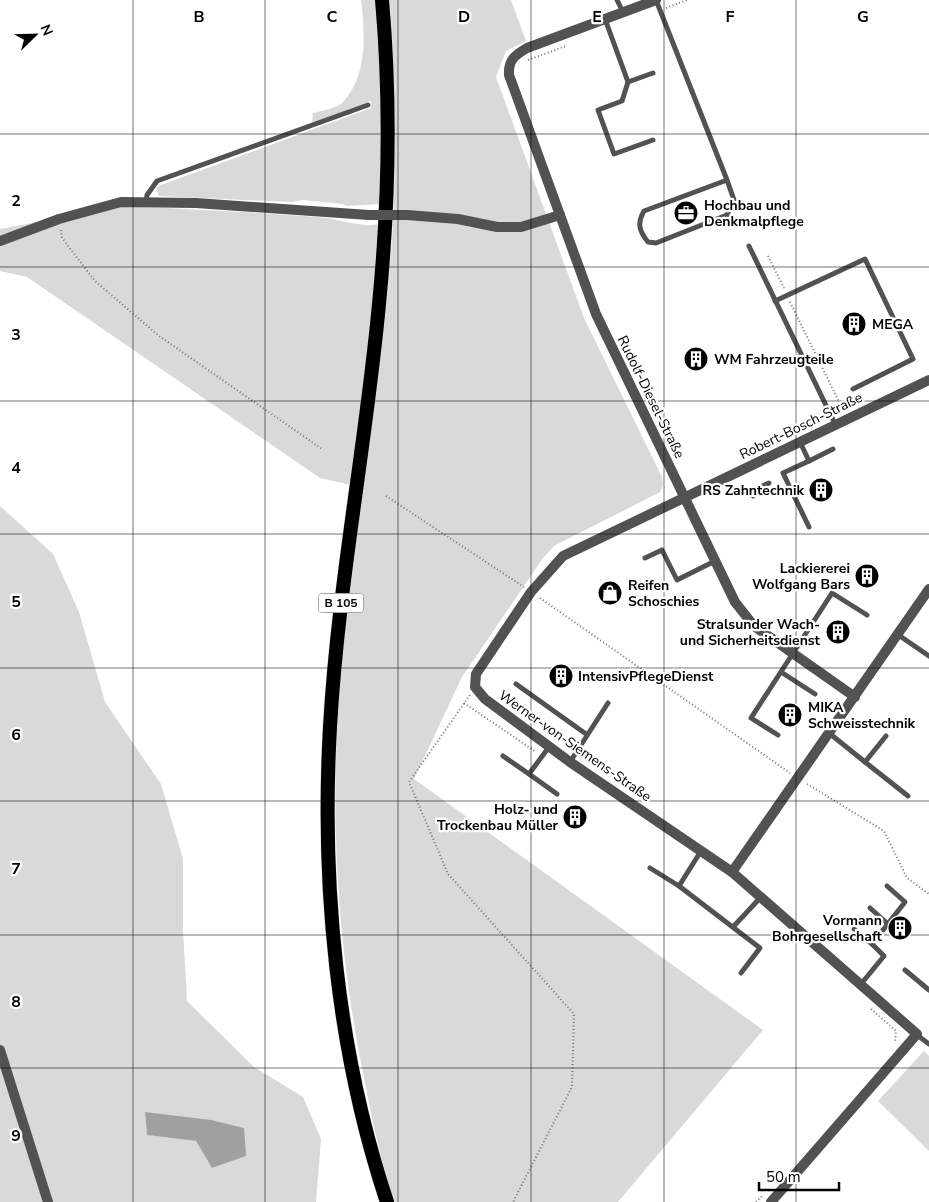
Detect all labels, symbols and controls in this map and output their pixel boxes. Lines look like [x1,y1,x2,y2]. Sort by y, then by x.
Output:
text: B [193,6,205,28]
text: C [327,6,338,28]
text: D [458,6,470,28]
text: E [592,6,602,28]
text: F [726,6,735,28]
text: G [857,6,869,28]
north arrow [10,10,60,60]
text: N [36,22,57,39]
text: 2 [11,190,21,212]
place label: Hochbau und Denkmalpflege [704,196,804,231]
office icon: Hochbau und Denkmalpflege [673,200,699,226]
building icon: MEGA [841,311,867,337]
place label: MEGA [872,315,914,334]
text: 3 [11,324,21,346]
street label: Rudolf-Diesel-Straße [613,332,689,462]
building icon: WM Fahrzeugteile [683,346,709,372]
place label: WM Fahrzeugteile [714,350,834,369]
street label: Robert-Bosch-Straße [736,388,866,464]
text: 4 [11,457,21,479]
building icon: RS Zahntechnik [808,477,834,503]
place label: RS Zahntechnik [702,481,804,500]
place label: Lackiererei Wolfgang Bars [752,559,850,594]
building icon: Lackiererei Wolfgang Bars [854,563,880,589]
place label: Reifen Schoschies [628,576,699,611]
shop icon: Reifen Schoschies [597,580,623,606]
text: 5 [11,591,21,613]
road number: B 105 [318,594,364,612]
place label: Stralsunder Wach- und Sicherheitsdienst [680,615,821,650]
building icon: Stralsunder Wach- und Sicherheitsdienst [825,619,851,645]
building icon: IntensivPflegeDienst [548,663,574,689]
place label: IntensivPflegeDienst [578,667,714,686]
street label: Werner-von-Siemens-Straße [495,686,655,806]
place label: MIKA Schweisstechnik [808,698,916,733]
building icon: MIKA Schweisstechnik [777,702,803,728]
text: 6 [11,724,21,746]
place label: Holz- und Trockenbau Müller [437,800,559,835]
building icon: Holz- und Trockenbau Müller [562,804,588,830]
text: 7 [11,858,21,880]
place label: Vormann Bohrgesellschaft [772,911,883,946]
building icon: Vormann Bohrgesellschaft [887,915,913,941]
text: 8 [11,991,21,1013]
text: 9 [11,1125,21,1147]
scale bar [759,1160,839,1192]
text: 50 m [766,1167,801,1187]

